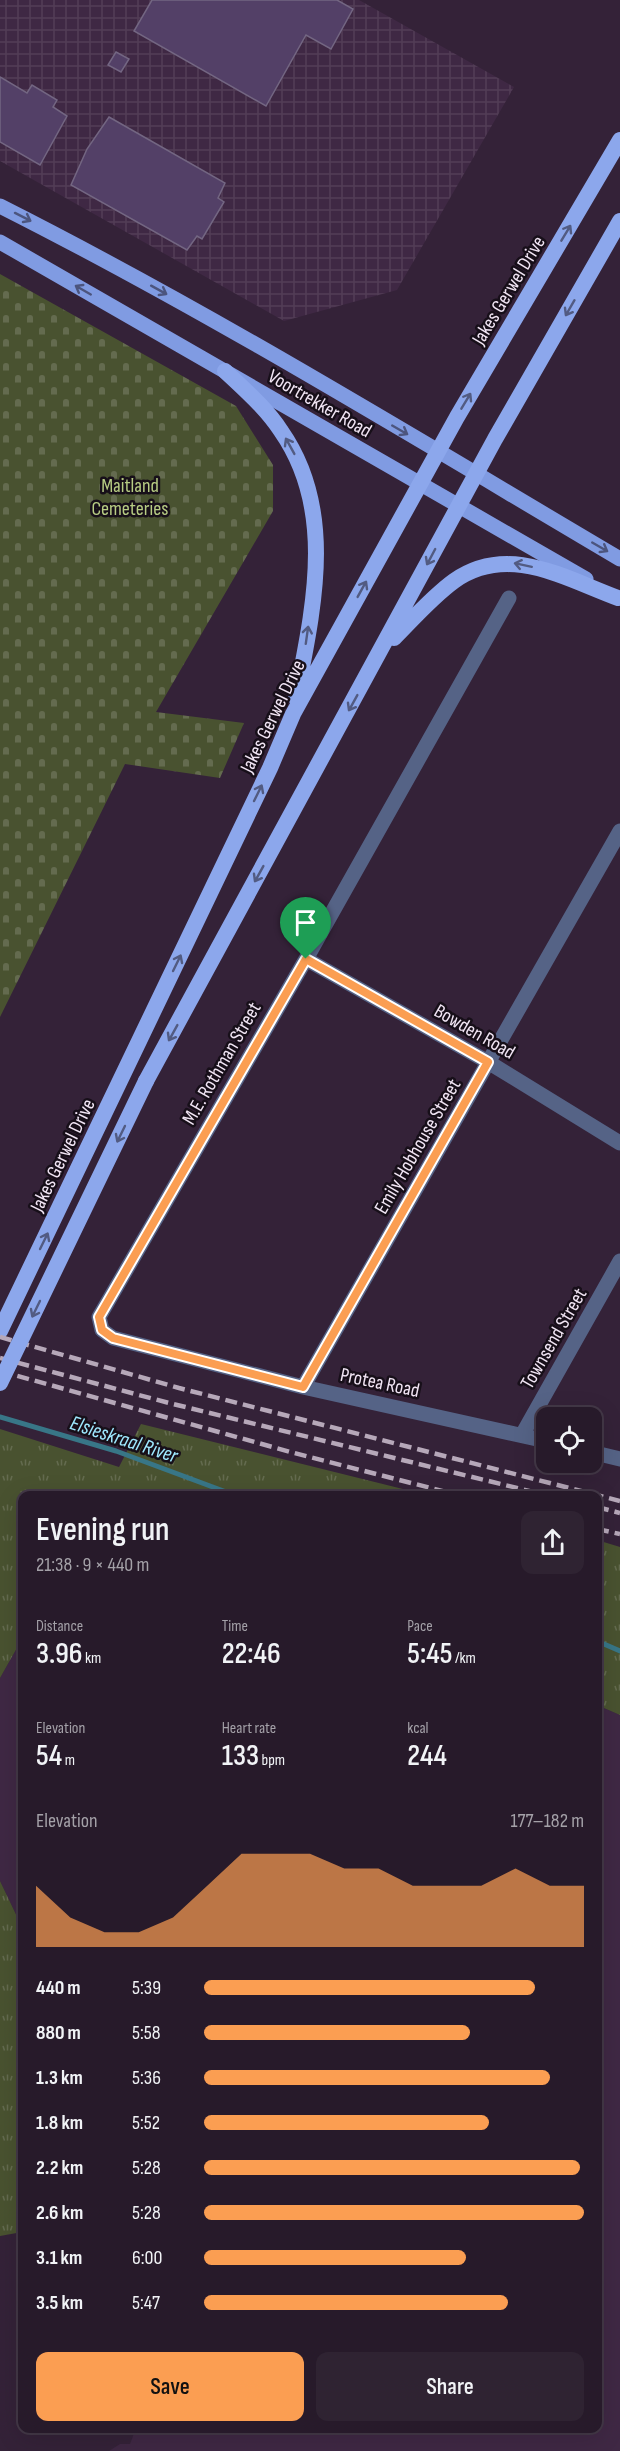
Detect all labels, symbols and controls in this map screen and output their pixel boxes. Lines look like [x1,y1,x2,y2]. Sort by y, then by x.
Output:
one-way arrow [13,212,31,223]
one-way arrow [560,225,572,242]
street label: Jakes Gerwel Drive [466,232,551,350]
one-way arrow [75,283,92,295]
one-way arrow [150,285,167,297]
one-way arrow [564,299,575,317]
street label: Voortrekker Road [263,365,376,443]
one-way arrow [460,393,472,410]
one-way arrow [391,425,408,437]
one-way arrow [284,437,295,455]
park label: Maitland Cemeteries [91,474,169,521]
one-way arrow [591,541,608,553]
one-way arrow [425,548,436,566]
one-way arrow [514,559,534,570]
one-way arrow [357,580,368,598]
one-way arrow [302,626,313,646]
street label: Jakes Gerwel Drive [235,656,311,778]
one-way arrow [347,694,359,711]
one-way arrow [252,785,264,803]
one-way arrow [253,865,265,882]
pin [280,897,331,959]
icon: arrive [289,906,322,939]
one-way arrow [171,954,183,972]
street label: M.E. Rothman Street [177,998,267,1129]
street label: Bowden Road [430,999,519,1065]
one-way arrow [167,1024,179,1041]
street label: Emily Hobhouse Street [369,1075,466,1218]
street label: Jakes Gerwel Drive [25,1095,101,1217]
one-way arrow [114,1124,126,1142]
one-way arrow [38,1232,50,1250]
street label: Townsend Street [515,1284,592,1393]
one-way arrow [29,1300,41,1318]
street label: Protea Road [338,1363,422,1403]
map controls [536,1407,602,1473]
button: locate [536,1407,602,1473]
water label: Elsieskraal River [67,1410,182,1469]
text: Evening run [36,1510,170,1550]
button: share [521,1511,584,1574]
text: 21:38 · 9 × 440 m [36,1553,149,1577]
text: Distance [36,1617,83,1636]
text: Time [222,1617,248,1636]
text: Pace [407,1617,433,1636]
text: 3.96 [36,1636,82,1672]
text: 22:46 [222,1636,281,1672]
text: 5:45 [407,1636,452,1672]
text: km [82,1649,101,1668]
text: /km [452,1649,476,1668]
text: Elevation [36,1719,85,1738]
text: Heart rate [222,1719,276,1738]
text: kcal [407,1719,429,1738]
text: 54 [36,1738,62,1774]
text: 133 [222,1738,259,1774]
text: 244 [407,1738,447,1774]
text: m [62,1751,75,1770]
text: bpm [259,1751,285,1770]
text: Elevation [36,1809,98,1833]
text: 177–182 m [511,1809,584,1833]
text: 440 m [36,1976,81,2000]
text: 5:39 [132,1976,161,2000]
text: 880 m [36,2021,81,2045]
text: 5:58 [132,2021,161,2045]
text: 1.3 km [36,2066,83,2090]
text: 5:36 [132,2066,161,2090]
text: 1.8 km [36,2111,83,2135]
text: 5:52 [132,2111,160,2135]
text: 2.2 km [36,2156,83,2180]
text: 5:28 [132,2156,161,2180]
text: 2.6 km [36,2201,83,2225]
text: 5:28 [132,2201,161,2225]
text: 3.1 km [36,2246,82,2270]
text: 6:00 [132,2246,162,2270]
text: 3.5 km [36,2291,83,2315]
text: 5:47 [132,2291,160,2315]
button: Save [36,2352,304,2421]
button: Share [316,2352,584,2421]

